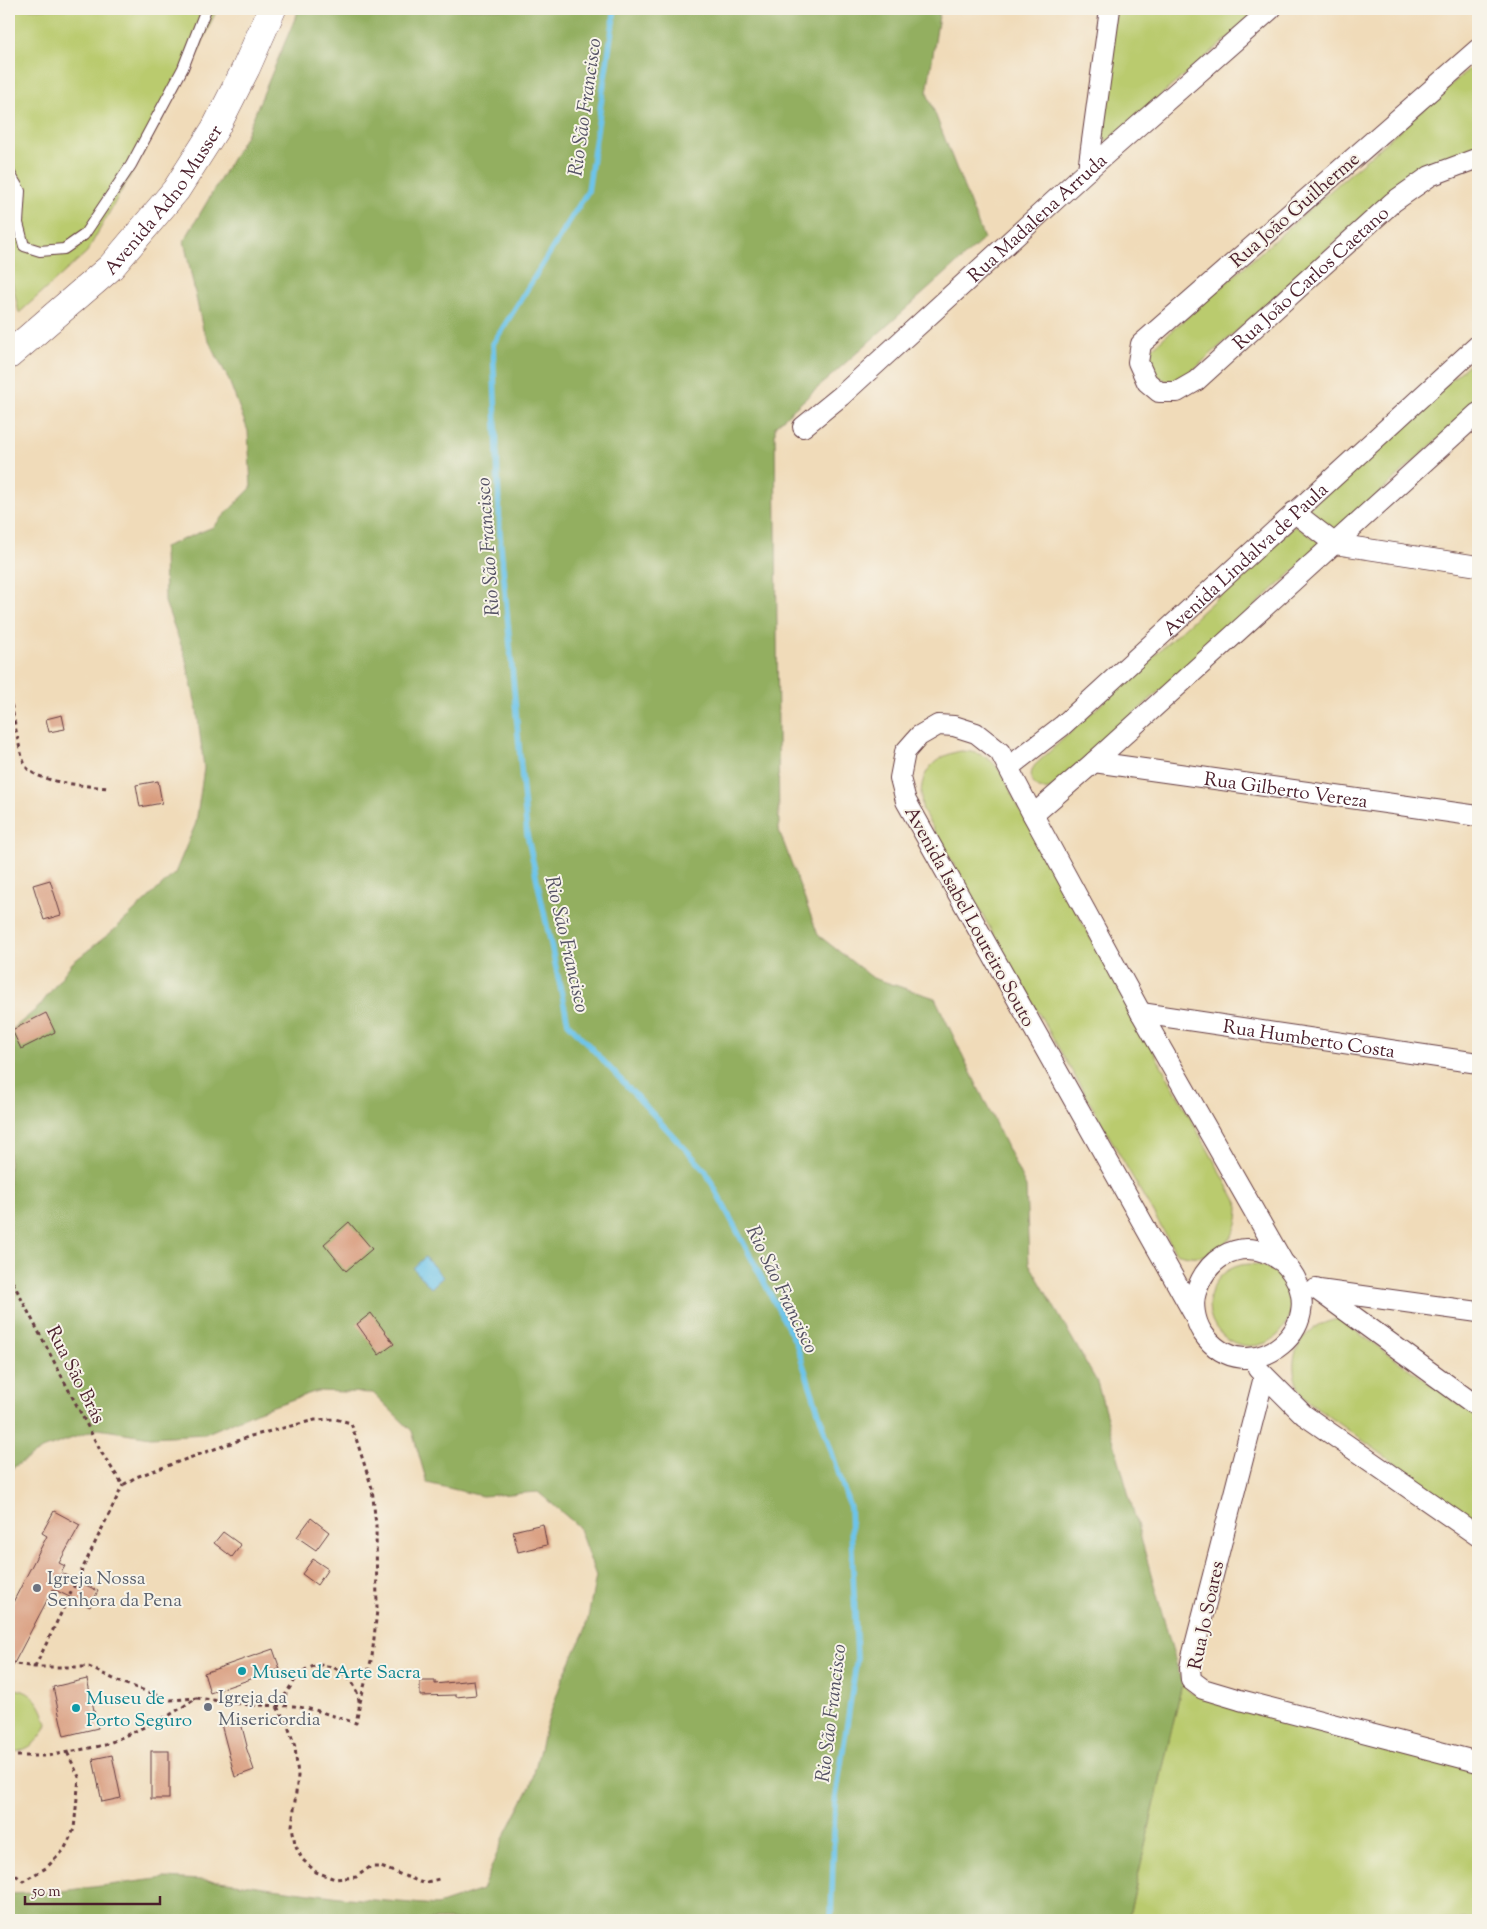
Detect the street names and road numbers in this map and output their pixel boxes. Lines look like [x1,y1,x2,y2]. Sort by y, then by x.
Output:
street label: Avenida Adno Musser [99,120,230,282]
street label: Rua João Guilherme [1225,147,1367,275]
street label: Rua Madalena Arruda [963,148,1114,290]
street label: Rua João Carlos Caetano [1228,201,1396,357]
street label: Avenida Lindalva de Paula [1158,477,1335,643]
street label: Rua Gilberto Vereza [1202,767,1370,816]
street label: Avenida Isabel Loureiro Souto [897,802,1041,1033]
street label: Rua Humberto Costa [1221,1014,1397,1067]
street label: Rua São Brás [39,1322,111,1429]
street label: Rua Jo Soares [1183,1559,1232,1672]

